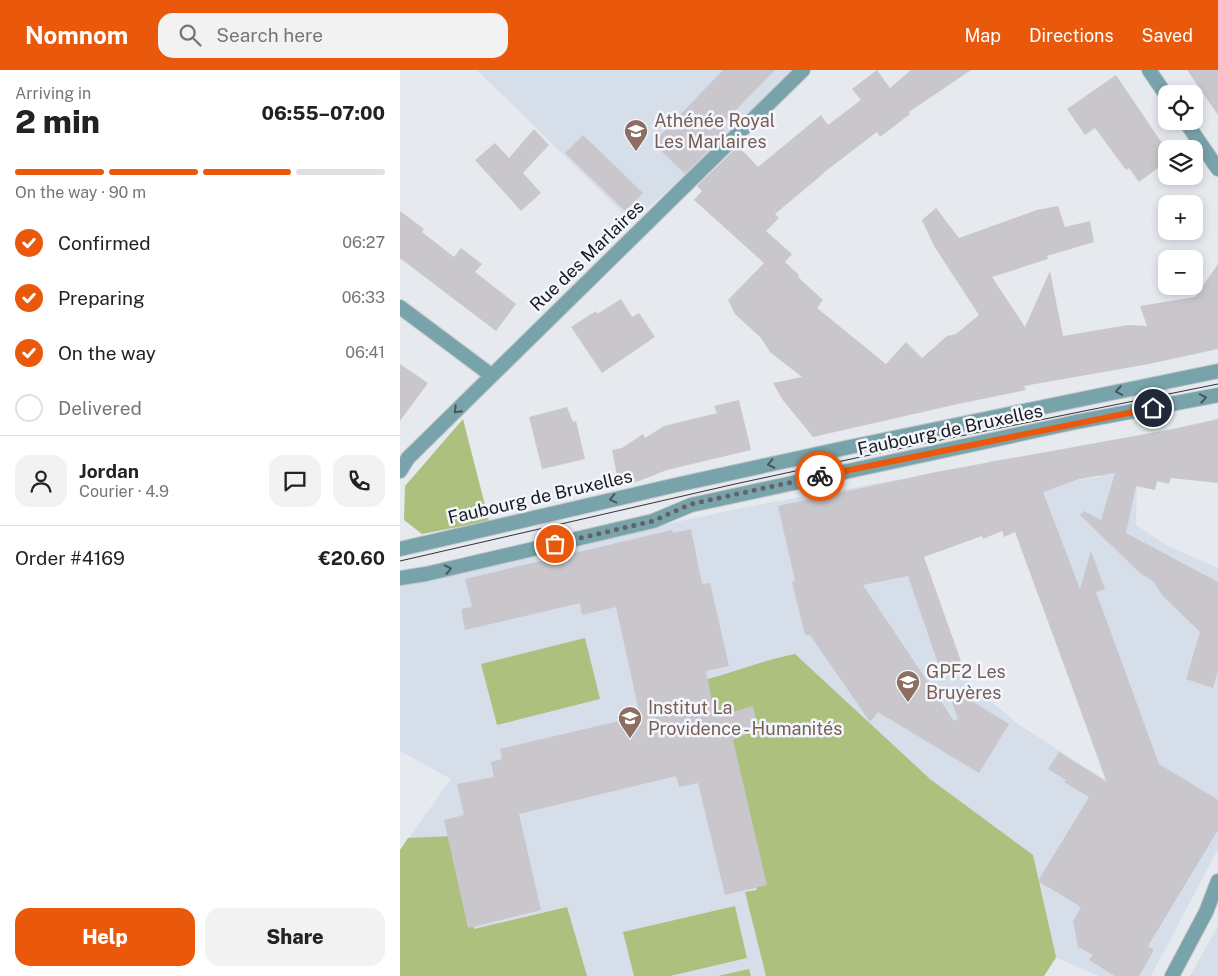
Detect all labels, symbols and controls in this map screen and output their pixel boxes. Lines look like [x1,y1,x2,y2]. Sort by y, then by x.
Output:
search box [158,13,508,58]
text: Nomnom [25,21,128,49]
icon: search [176,21,204,49]
text: Search here [216,24,323,46]
text: Map [964,25,1001,46]
text: Directions [1029,25,1114,46]
text: Saved [1142,25,1193,46]
text: Arriving in [15,84,91,103]
map controls [1158,85,1203,295]
button: locate [1158,85,1203,130]
text: 06:55–07:00 [261,102,385,124]
text: 2 min [15,103,100,140]
place label: Athénée Royal Les Marlaires [654,110,775,152]
school or university icon: Athénée Royal Les Marlaires [623,118,649,152]
button: layers [1158,140,1203,185]
text: On the way · 90 m [15,183,146,202]
button: + [1158,195,1203,240]
street label: Rue des Marlaires [525,196,648,315]
icon: check [15,229,43,257]
text: Confirmed [58,232,151,254]
text: 06:27 [342,233,385,252]
button: − [1158,250,1203,295]
icon: check [15,284,43,312]
text: Preparing [58,287,145,309]
text: 06:33 [342,288,385,307]
icon: check [15,339,43,367]
text: On the way [58,342,156,364]
text: 06:41 [345,343,385,362]
one-way arrow [1114,385,1123,395]
pin [1132,387,1174,429]
one-way arrow [1198,393,1207,403]
icon: home [1139,394,1167,422]
text: Delivered [58,397,142,419]
street label: Faubourg de Bruxelles [855,400,1044,459]
one-way arrow [454,404,463,413]
courier [795,451,845,501]
button: person [15,455,67,507]
button: chat [269,455,321,507]
button: phone [333,455,385,507]
one-way arrow [767,458,776,468]
text: Jordan [79,460,139,482]
icon: bike [806,462,834,490]
street label: Faubourg de Bruxelles [446,465,634,528]
text: Courier · 4.9 [79,482,169,501]
one-way arrow [608,493,617,504]
pin [534,523,576,565]
icon: bag [541,530,569,558]
text: Order #4169 [15,547,125,569]
text: €20.60 [318,547,385,569]
one-way arrow [443,564,452,575]
place label: GPF2 Les Bruyères [926,661,1006,703]
school or university icon: GPF2 Les Bruyères [895,669,921,703]
place label: Institut La Providence - Humanités [648,697,842,739]
school or university icon: Institut La Providence - Humanités [617,705,643,739]
button: Help [15,908,195,966]
button: Share [205,908,385,966]

